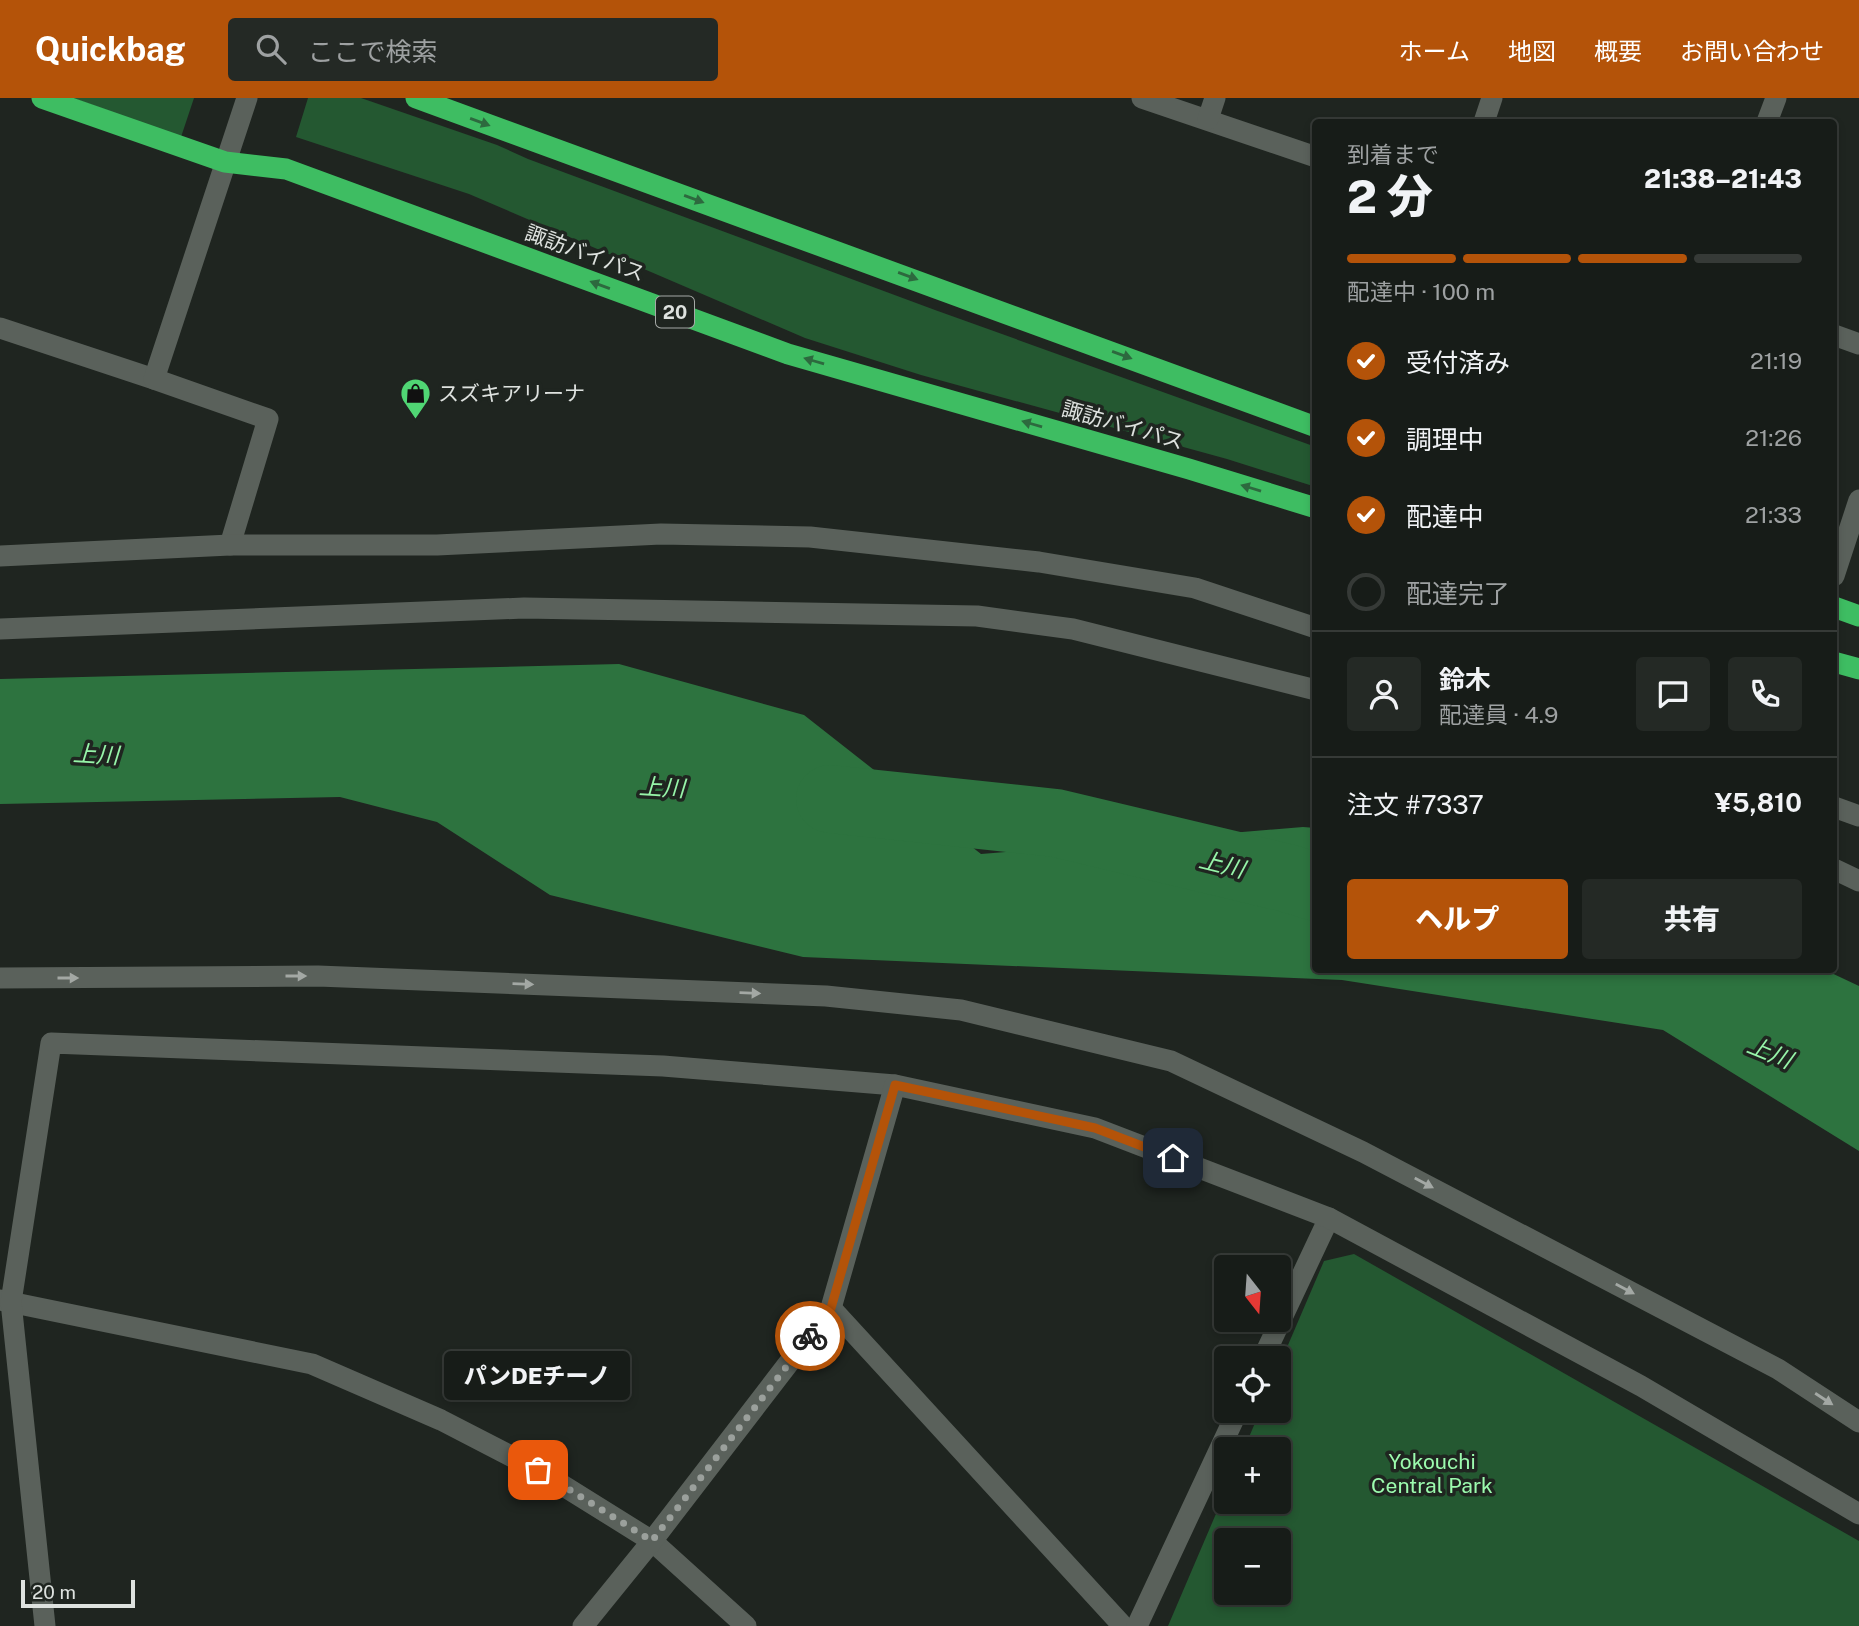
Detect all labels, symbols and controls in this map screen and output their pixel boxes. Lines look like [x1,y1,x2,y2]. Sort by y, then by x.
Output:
search box [228,18,718,81]
text: Quickbag [35,30,186,68]
icon: search [252,30,290,68]
text: ここで検索 [308,36,438,67]
text: ホーム [1399,37,1470,65]
text: 地図 [1508,37,1556,65]
text: 概要 [1594,37,1642,65]
text: お問い合わせ [1680,37,1824,65]
one-way arrow [470,116,491,127]
text: 到着まで [1347,141,1439,168]
text: 21:38–21:43 [1644,163,1802,194]
text: 2 分 [1347,169,1433,223]
one-way arrow [684,194,705,205]
street label: 諏訪バイパス [522,220,648,286]
one-way arrow [898,271,919,282]
text: 配達中 · 100 m [1347,278,1495,305]
one-way arrow [589,279,610,290]
road number: 20 [656,296,694,328]
icon: check [1347,342,1385,380]
text: 受付済み [1406,347,1510,378]
text: 21:19 [1750,347,1802,374]
one-way arrow [1111,349,1132,360]
one-way arrow [803,356,824,366]
shop icon: スズキアリーナ [398,376,432,420]
place label: スズキアリーナ [438,381,585,406]
street label: 諏訪バイパス [1059,396,1187,454]
one-way arrow [1021,418,1043,429]
icon: check [1347,419,1385,457]
text: 調理中 [1406,424,1484,455]
text: 21:26 [1745,424,1802,451]
one-way arrow [1240,482,1261,493]
icon: check [1347,496,1385,534]
text: 配達中 [1406,501,1484,532]
text: 21:33 [1745,501,1802,528]
text: 配達完了 [1406,578,1510,609]
button: person [1347,657,1421,731]
button: chat [1636,657,1710,731]
button: phone [1728,657,1802,731]
text: 鈴木 [1439,664,1491,695]
text: 配達員 · 4.9 [1439,701,1558,728]
water label: 上川 [72,739,123,769]
water label: 上川 [638,772,689,802]
text: ¥5,810 [1715,787,1802,818]
text: 注文 #7337 [1347,789,1484,820]
water label: 上川 [1196,845,1250,883]
button: ヘルプ [1347,879,1568,959]
button: 共有 [1582,879,1802,959]
one-way arrow [285,970,307,982]
one-way arrow [57,972,79,984]
one-way arrow [512,979,534,990]
one-way arrow [740,988,762,999]
water label: 上川 [1744,1031,1799,1074]
pin [1143,1128,1203,1188]
icon: home [1154,1139,1192,1177]
one-way arrow [1414,1178,1434,1189]
north arrow [1214,1255,1292,1332]
map controls [1214,1255,1291,1605]
one-way arrow [1616,1283,1635,1295]
courier [775,1301,845,1371]
icon: bike [791,1317,829,1355]
button: locate [1214,1346,1291,1423]
callout: パンDEチーノ [445,1351,631,1400]
text: パンDEチーノ [464,1362,610,1389]
one-way arrow [1815,1392,1833,1406]
button: + [1214,1437,1291,1514]
pin [508,1440,568,1500]
park label: Yokouchi Central Park [1371,1449,1493,1498]
icon: bag [519,1451,557,1489]
button: − [1214,1528,1291,1605]
scale bar [21,1577,135,1609]
text: 20 m [32,1581,76,1603]

